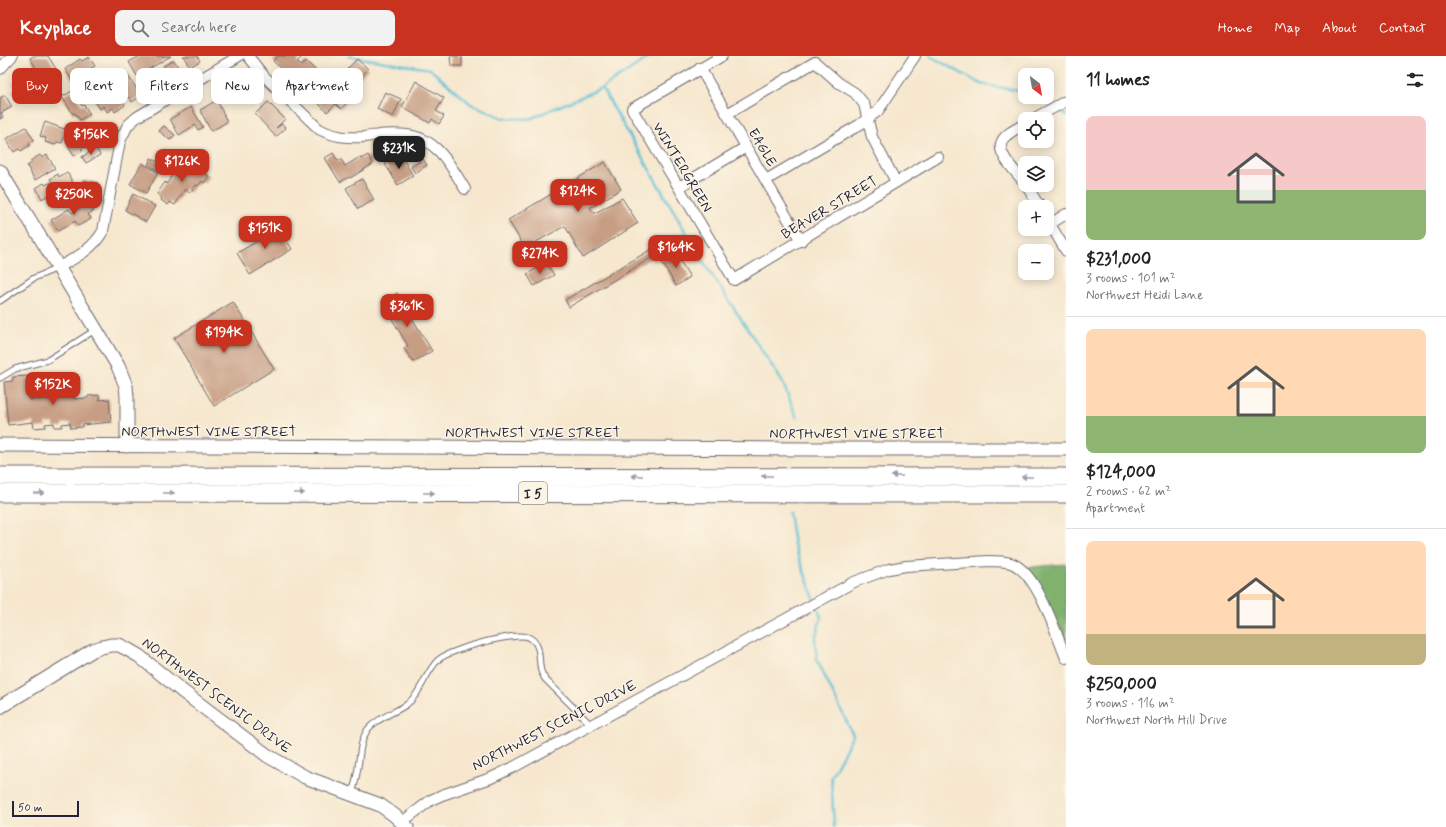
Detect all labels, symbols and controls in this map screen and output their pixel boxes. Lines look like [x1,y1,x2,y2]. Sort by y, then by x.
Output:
search box [115,10,395,46]
text: Keyplace [20,16,91,41]
icon: search [129,17,151,39]
text: Search here [161,18,237,38]
text: Home [1218,19,1252,37]
text: Map [1274,19,1300,37]
text: About [1322,19,1357,37]
text: Contact [1379,19,1426,37]
chip: Buy [12,68,62,104]
chip: Rent [70,68,128,104]
chip: Filters [136,68,203,104]
chip: New [211,68,264,104]
chip: Apartment [272,68,363,104]
north arrow [1018,68,1054,104]
map controls [1018,68,1054,280]
text: 11 homes [1086,69,1150,91]
icon: filters [1404,69,1426,91]
button: locate [1018,112,1054,148]
street label: WINTERGREEN [648,119,716,216]
pin: $156K [63,122,119,156]
street label: EAGLE [744,125,781,170]
text: $156K [73,126,109,143]
pin: $231K [371,136,427,170]
text: $231K [382,140,416,157]
icon: home [1220,142,1292,214]
pin: $126K [154,149,210,183]
text: $126K [164,153,200,170]
button: layers [1018,156,1054,192]
street label: BEAVER STREET [778,172,881,244]
pin: $124K [550,179,606,213]
pin: $250K [46,182,102,216]
text: $124K [559,183,597,200]
text: $250K [55,186,93,203]
button: + [1018,200,1054,236]
pin: $151K [237,216,293,250]
text: $151K [248,220,282,237]
pin: $164K [648,235,704,269]
text: $164K [657,239,695,256]
pin: $274K [512,241,568,275]
button: − [1018,244,1054,280]
text: $274K [521,245,559,262]
text: $231,000 [1086,248,1151,270]
text: 3 rooms · 101 m² [1086,270,1175,287]
text: Northwest Heidi Lane [1086,287,1203,304]
pin: $361K [379,294,435,328]
text: $361K [390,298,424,315]
pin: $194K [196,320,252,354]
text: $194K [205,324,243,341]
icon: home [1220,355,1292,427]
pin: $152K [25,372,81,406]
text: $152K [34,376,72,393]
street label: NORTHWEST VINE STREET [121,423,297,441]
street label: NORTHWEST VINE STREET [445,424,621,442]
street label: NORTHWEST VINE STREET [769,425,945,443]
text: $124,000 [1086,461,1156,483]
one-way arrow [630,473,643,479]
one-way arrow [760,473,773,479]
one-way arrow [890,473,903,479]
one-way arrow [1020,474,1033,480]
road number: I 5 [519,482,547,504]
text: 2 rooms · 62 m² [1086,483,1171,500]
one-way arrow [33,490,46,496]
one-way arrow [163,490,176,496]
one-way arrow [293,490,306,496]
one-way arrow [423,490,436,496]
text: Apartment [1086,500,1145,517]
icon: home [1220,567,1292,639]
street label: NORTHWEST SCENIC DRIVE [138,634,295,758]
text: $250,000 [1086,673,1157,695]
street label: NORTHWEST SCENIC DRIVE [469,676,640,775]
text: 3 rooms · 116 m² [1086,695,1175,712]
text: Northwest North Hill Drive [1086,712,1227,729]
scale bar [12,799,79,818]
text: 50 m [18,801,43,815]

